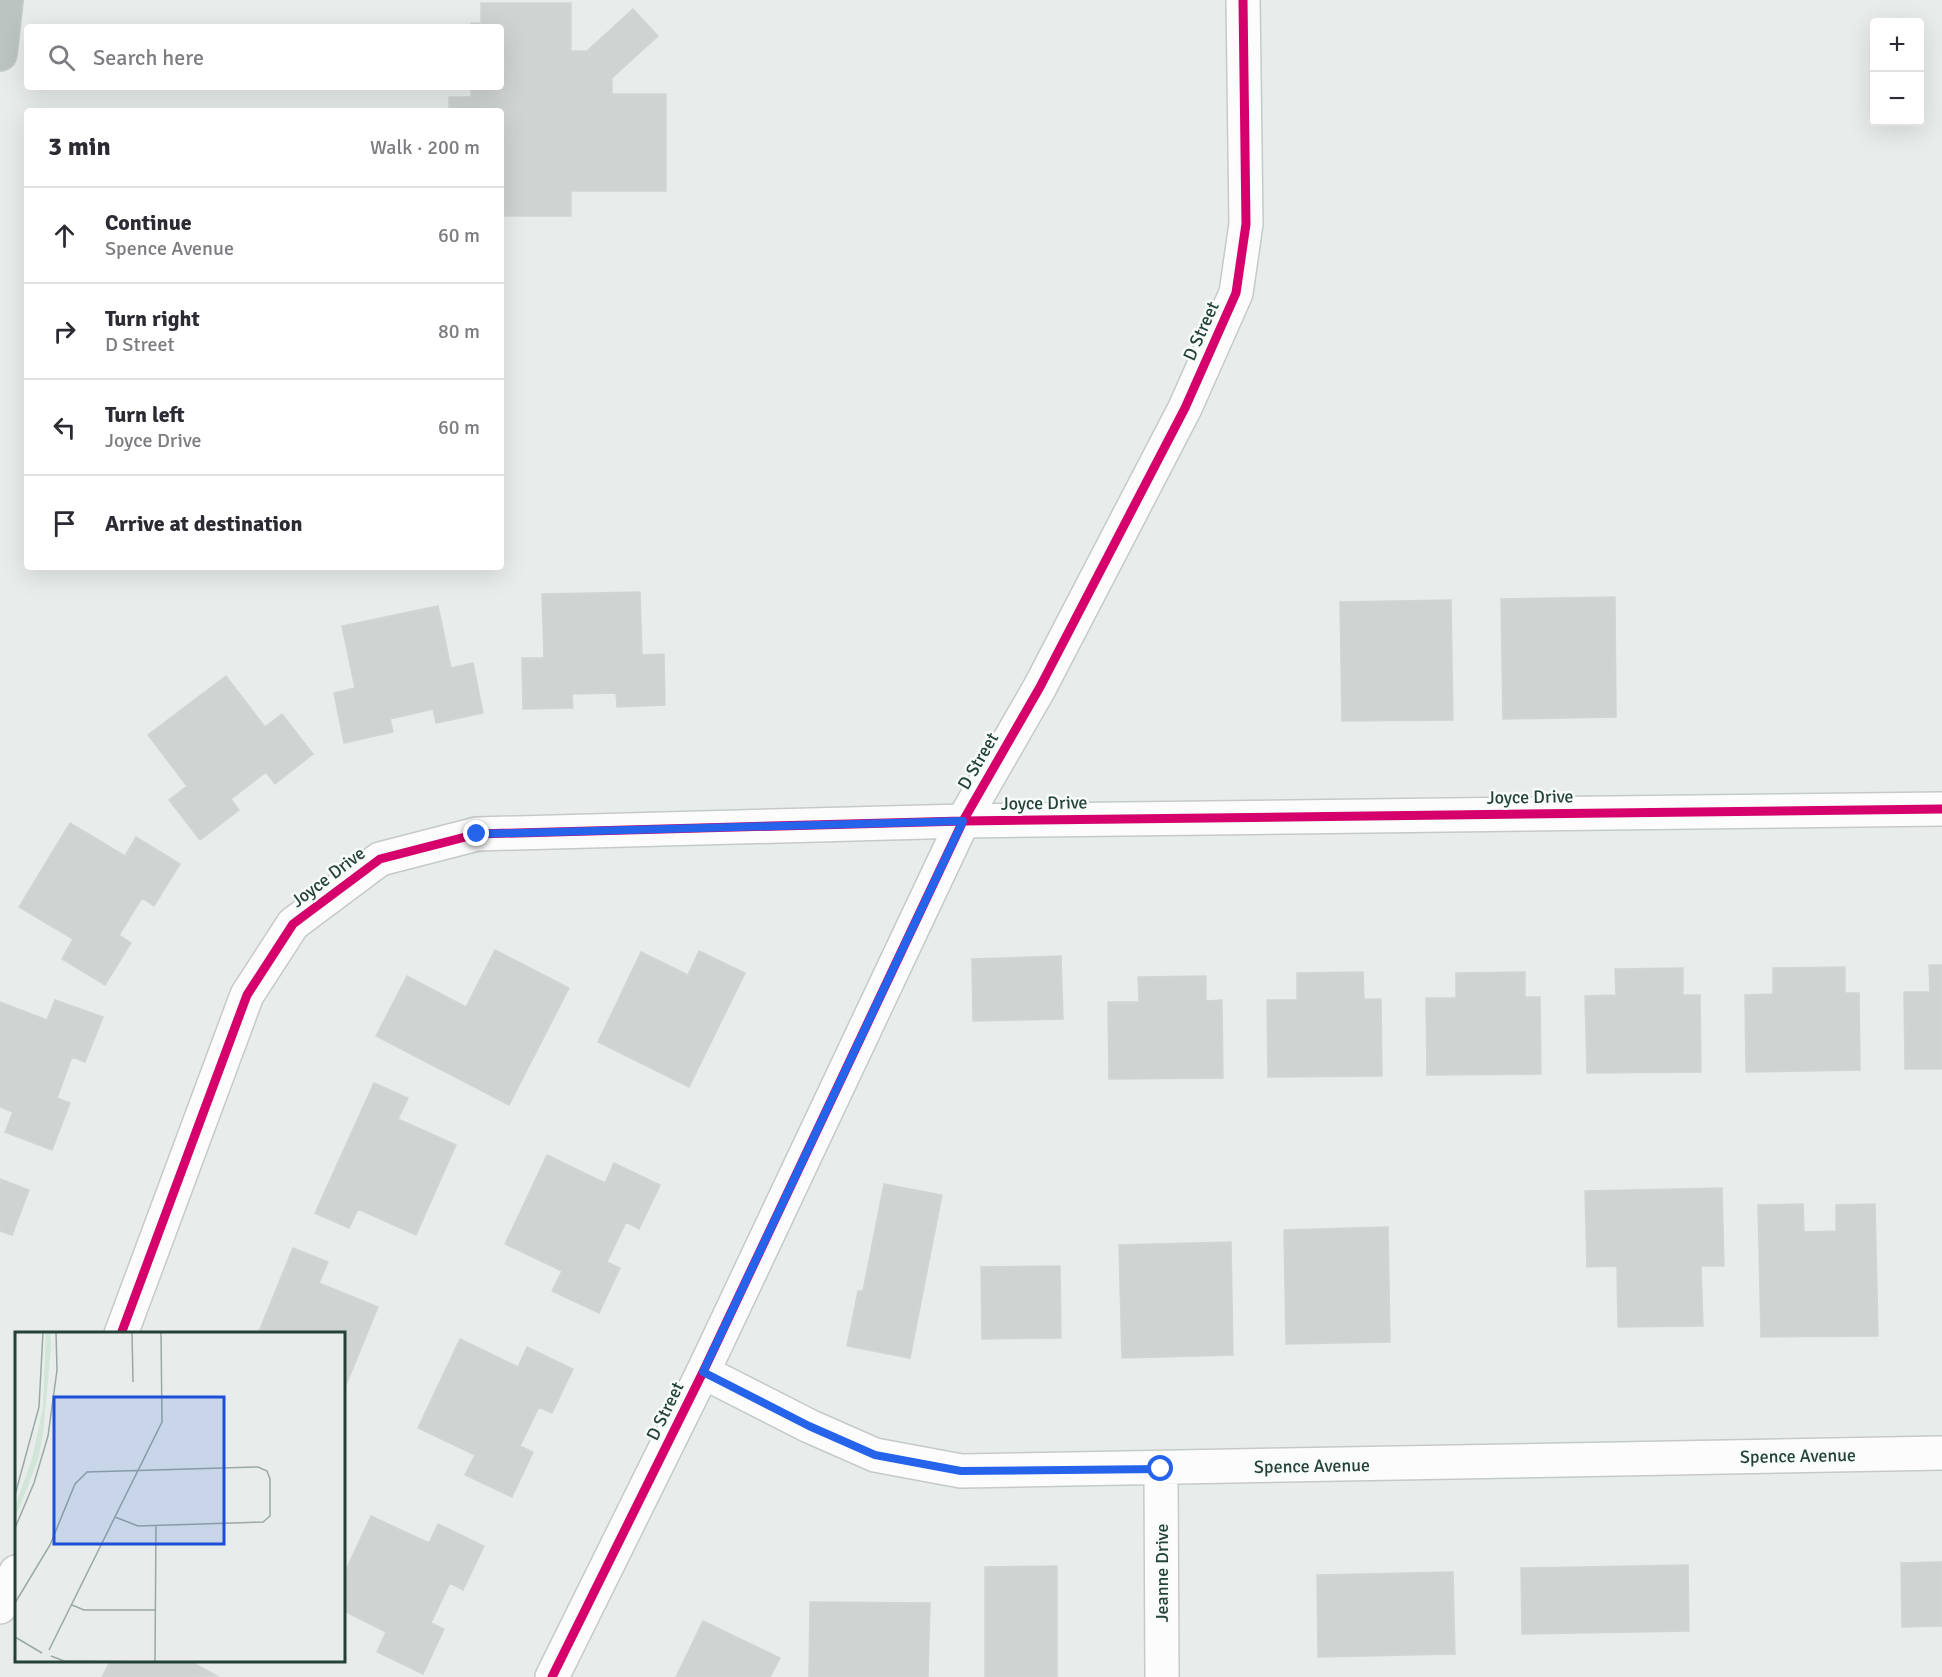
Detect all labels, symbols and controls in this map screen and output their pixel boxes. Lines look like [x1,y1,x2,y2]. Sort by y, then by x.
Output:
map controls [1870,18,1924,126]
button: + [1870,18,1924,72]
search box [24,24,504,90]
icon: search [45,41,78,74]
text: Search here [93,44,204,71]
button: − [1870,72,1924,126]
text: 3 min [48,131,111,163]
text: Walk · 200 m [370,135,480,160]
text: Continue [105,209,192,236]
icon: ahead [48,219,81,252]
text: 60 m [438,223,480,248]
text: Spence Avenue [105,236,234,261]
street label: D Street [1178,298,1224,364]
text: Turn right [105,305,200,332]
icon: right [48,315,81,348]
text: 80 m [438,319,480,344]
text: D Street [105,332,174,357]
text: Turn left [105,401,185,428]
icon: left [48,411,81,444]
text: 60 m [438,415,480,440]
text: Joyce Drive [105,428,202,453]
icon: arrive [48,507,81,540]
text: Arrive at destination [105,510,302,537]
street label: D Street [953,728,1003,794]
street label: Joyce Drive [1486,785,1574,809]
street label: Joyce Drive [1000,791,1088,815]
route end [463,820,489,846]
street label: Joyce Drive [287,842,369,912]
inset map [15,1332,345,1662]
street label: D Street [641,1378,689,1444]
street label: Spence Avenue [1740,1444,1856,1468]
street label: Spence Avenue [1254,1454,1370,1478]
route start [1147,1455,1173,1481]
street label: Jeanne Drive [1151,1523,1173,1623]

